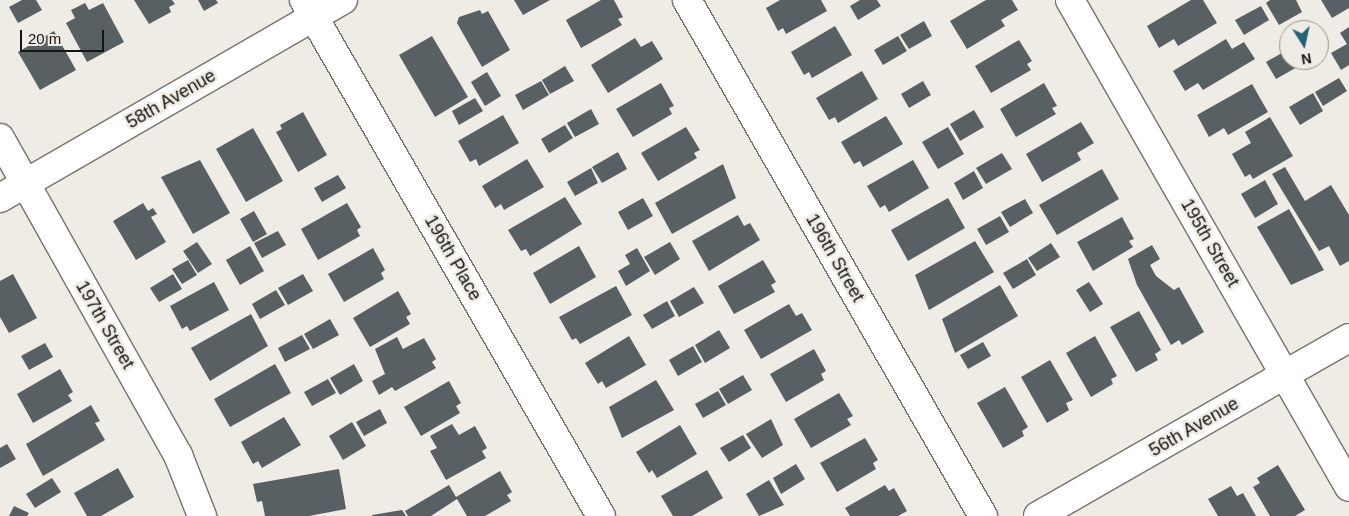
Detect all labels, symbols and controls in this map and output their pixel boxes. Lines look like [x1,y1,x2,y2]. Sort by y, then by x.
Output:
scale bar [22,20,106,52]
north arrow [1279,20,1329,70]
text: 20 m [28,30,61,47]
text: N [1300,50,1313,68]
street label: 58th Avenue [122,64,220,134]
street label: 195th Street [1176,195,1244,291]
street label: 196th Street [801,210,869,306]
street label: 196th Place [420,211,486,305]
street label: 197th Street [71,277,139,373]
street label: 56th Avenue [1145,392,1243,462]

